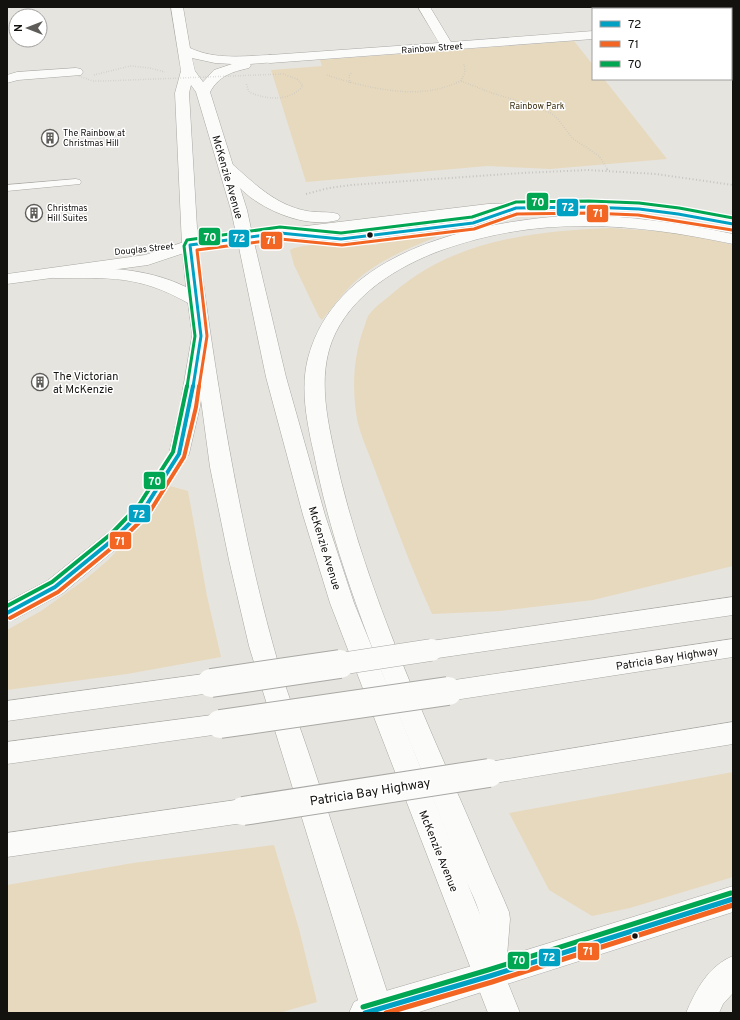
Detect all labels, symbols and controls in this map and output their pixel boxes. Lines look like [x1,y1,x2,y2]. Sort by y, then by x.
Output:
north arrow [8,8,48,48]
legend [592,8,732,80]
text: 72 [628,17,641,33]
text: N [12,24,26,32]
text: 71 [628,37,639,53]
street label: Rainbow Street [401,41,463,56]
text: 70 [628,57,642,73]
park label: Rainbow Park [509,101,565,112]
building icon: The Rainbow at Christmas Hill [40,128,60,148]
place label: The Rainbow at Christmas Hill [63,128,125,149]
street label: McKenzie Avenue [208,134,246,221]
line badge: 70 [526,192,549,211]
text: 70 [531,196,545,210]
line badge: 72 [556,198,579,217]
text: 72 [562,201,574,215]
building icon: Christmas Hill Suites [24,203,44,223]
place label: Christmas Hill Suites [47,203,88,224]
line badge: 71 [586,204,609,223]
text: 71 [593,207,603,221]
line badge: 70 [198,227,221,246]
line badge: 72 [228,229,250,248]
unlabelled marker [365,230,375,240]
text: 70 [203,231,217,245]
line badge: 71 [260,231,283,250]
text: 72 [233,232,245,246]
text: 71 [266,234,276,248]
street label: Douglas Street [114,241,174,258]
place label: The Victorian at McKenzie [53,370,118,397]
building icon: The Victorian at McKenzie [30,372,50,392]
line badge: 70 [143,471,166,490]
text: 70 [148,475,162,489]
line badge: 72 [128,504,151,523]
street label: McKenzie Avenue [305,505,343,592]
text: 72 [133,508,145,522]
line badge: 71 [109,531,132,550]
text: 71 [115,535,125,549]
street label: Patricia Bay Highway [615,644,719,674]
street label: Patricia Bay Highway [309,776,432,810]
street label: McKenzie Avenue [415,809,461,894]
unlabelled marker [630,931,640,941]
line badge: 71 [577,942,600,961]
text: 71 [583,945,593,959]
line badge: 72 [538,948,561,967]
line badge: 70 [507,951,530,970]
text: 72 [543,951,555,965]
text: 70 [512,954,526,968]

